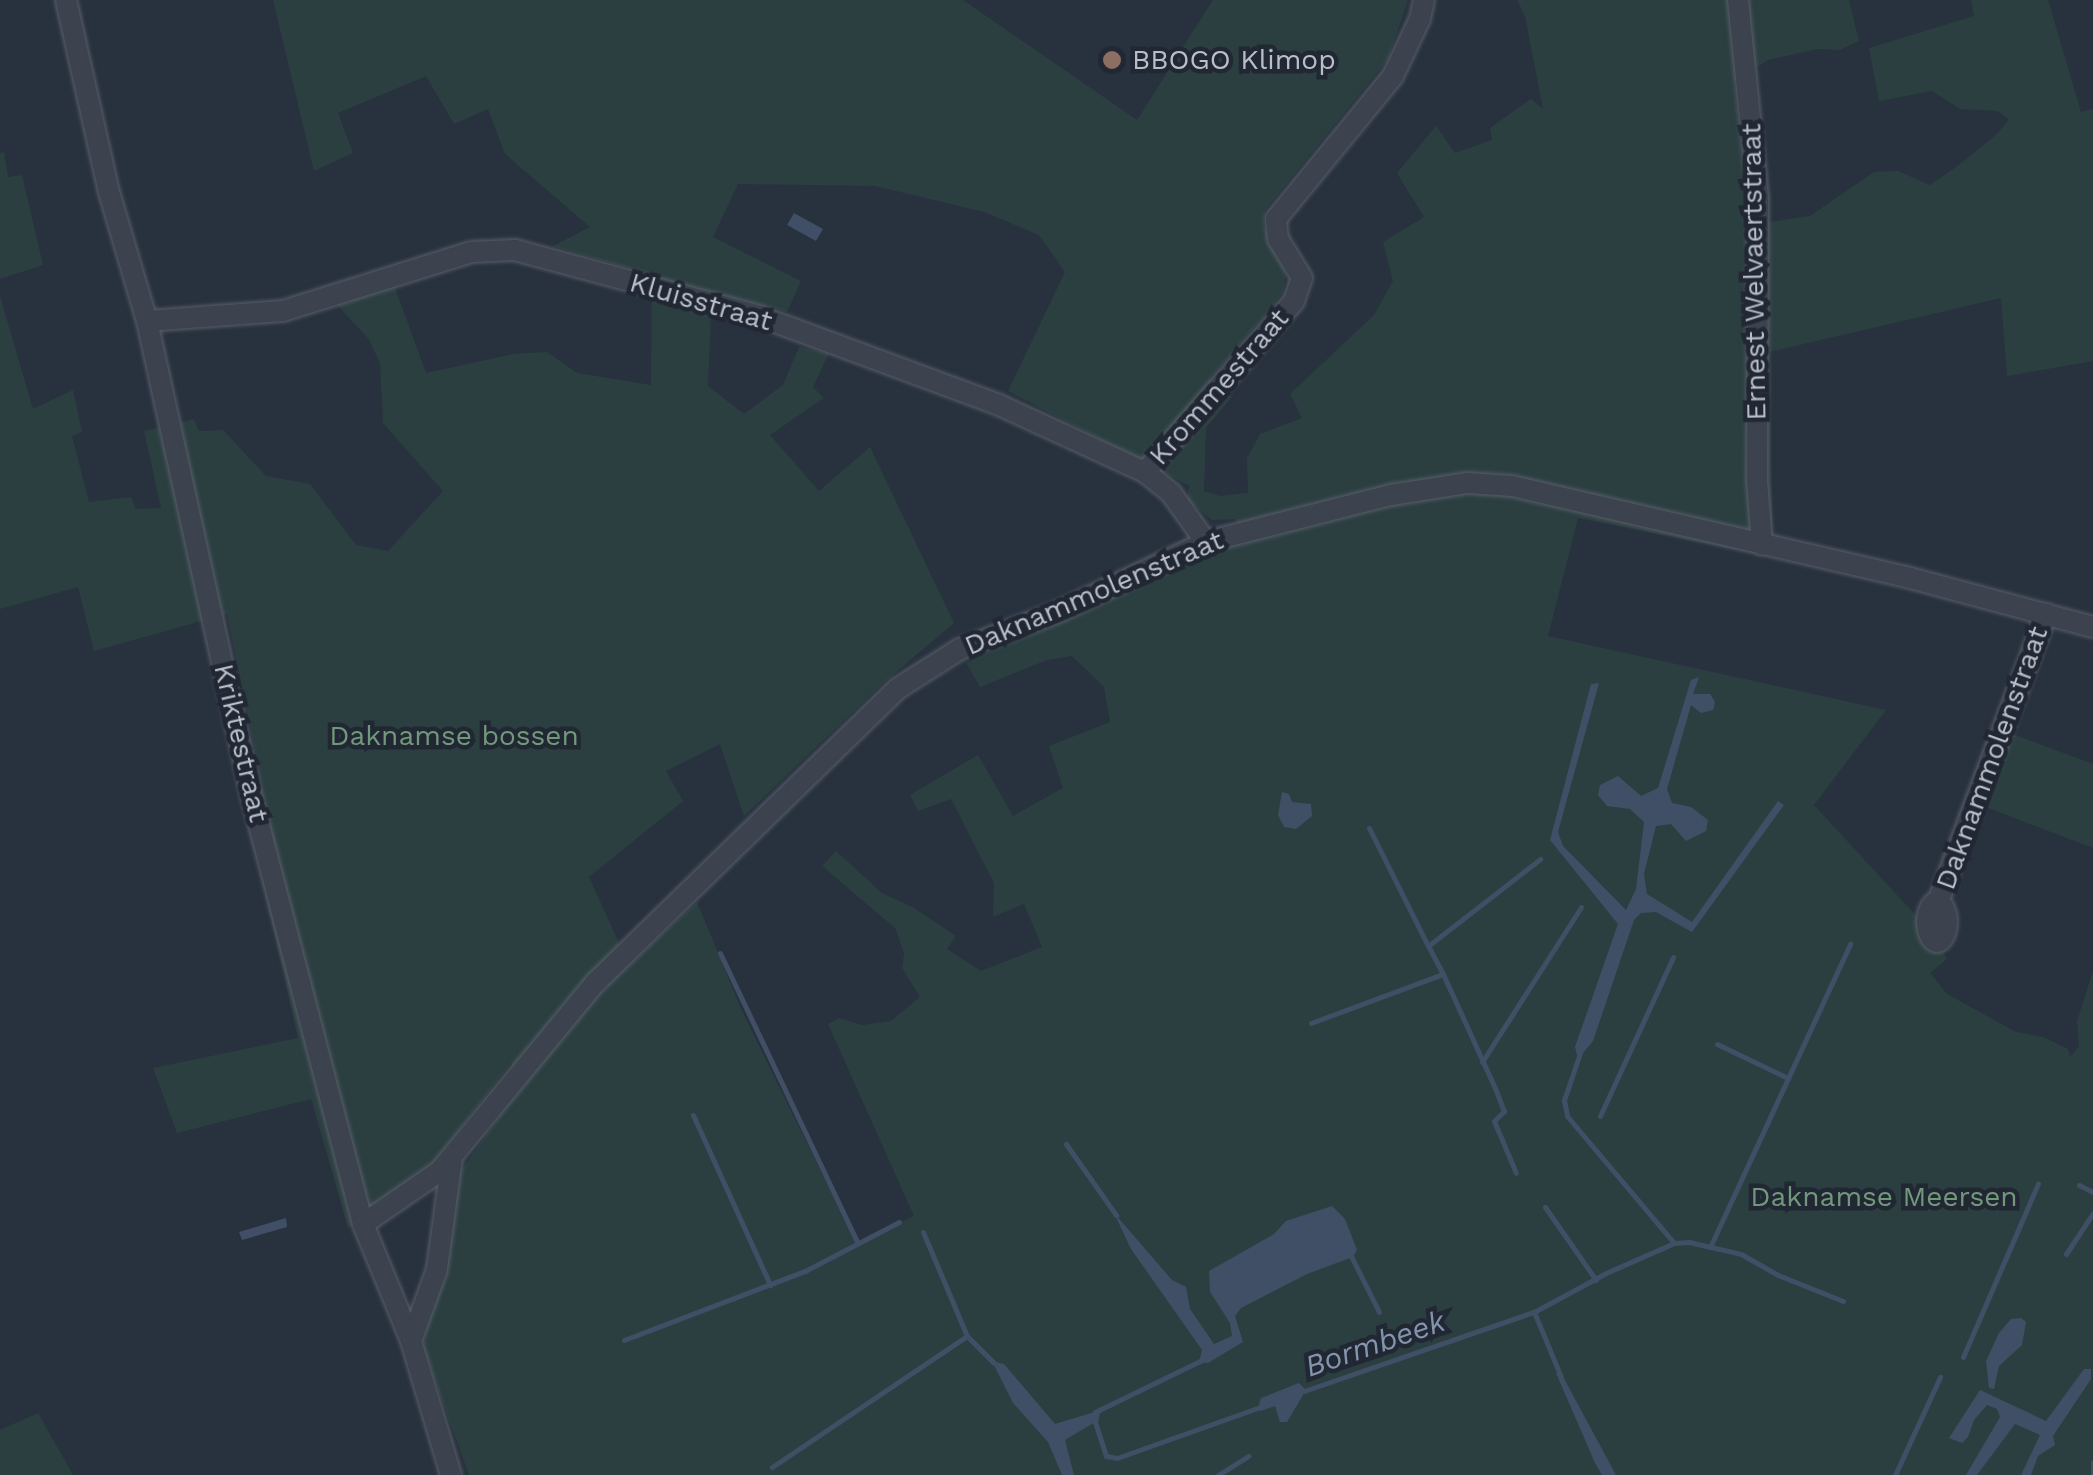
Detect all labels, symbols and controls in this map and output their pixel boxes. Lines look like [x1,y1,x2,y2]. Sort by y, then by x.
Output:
place label: BBOGO Klimop [1132,43,1336,77]
marker: BBOGO Klimop [1101,49,1123,71]
street label: Ernest Welvaertstraat [1735,123,1773,421]
street label: Kluisstraat [626,266,776,338]
street label: Krommestraat [1142,302,1296,472]
street label: Daknammolenstraat [960,523,1228,663]
street label: Daknammolenstraat [1929,622,2055,894]
street label: Kriktestraat [206,661,276,825]
park label: Daknamse bossen [329,719,579,753]
park label: Daknamse Meersen [1750,1180,2018,1214]
water label: Bormbeek [1300,1303,1450,1385]

